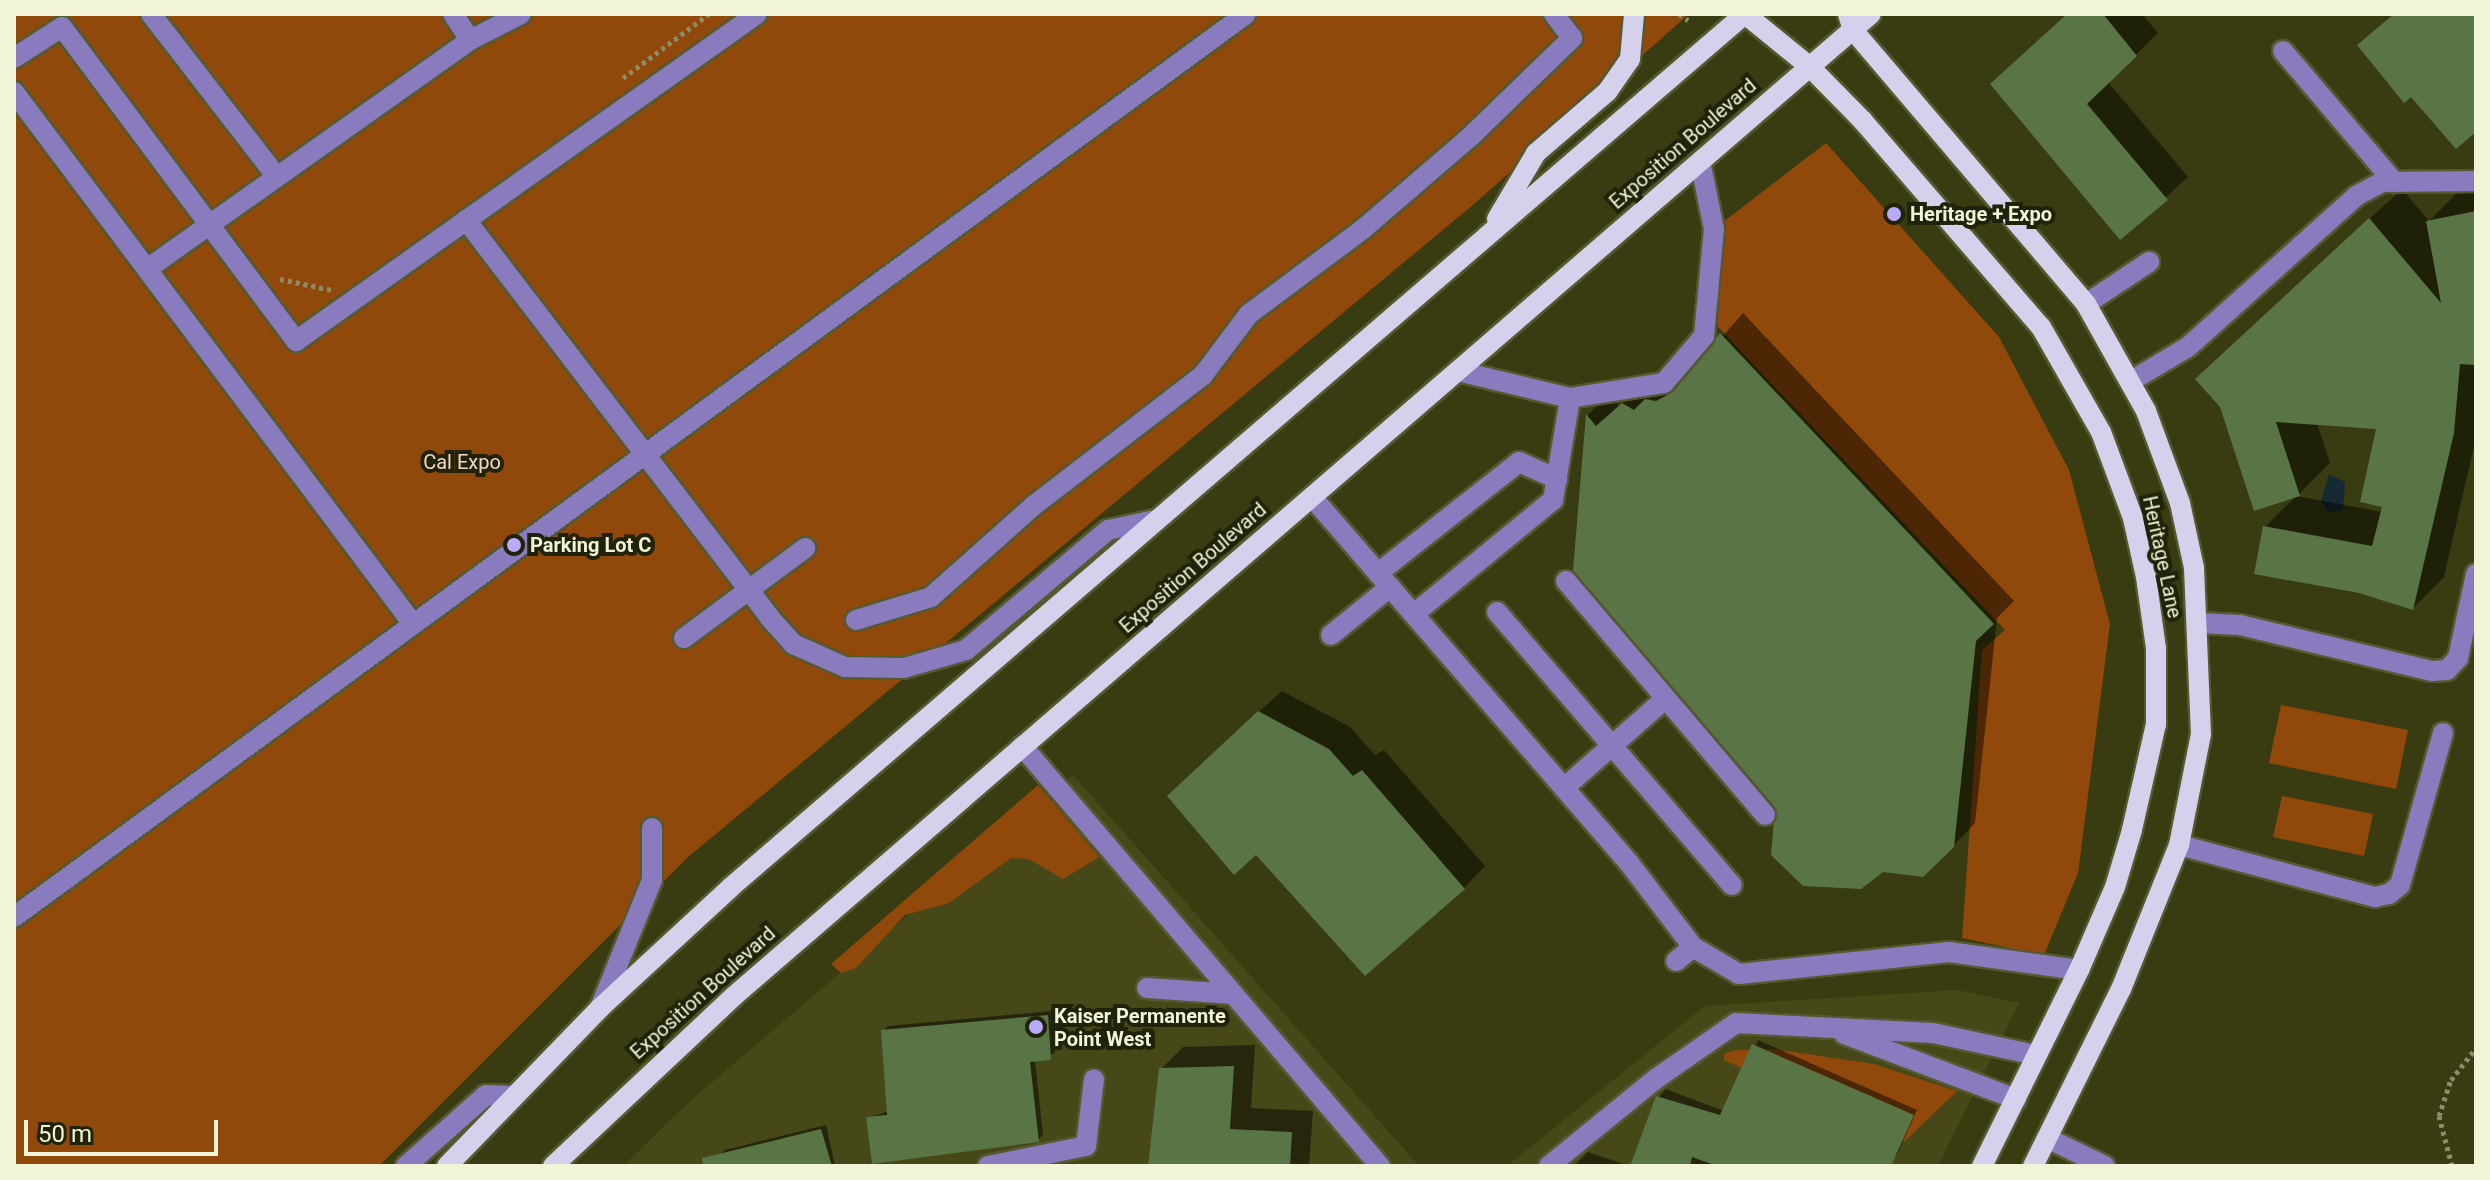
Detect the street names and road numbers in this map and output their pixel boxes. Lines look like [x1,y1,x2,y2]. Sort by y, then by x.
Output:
street label: Exposition Boulevard [1605,74,1761,214]
street label: Heritage Lane [2137,494,2187,620]
street label: Exposition Boulevard [1115,498,1271,638]
street label: Exposition Boulevard [626,922,780,1064]

